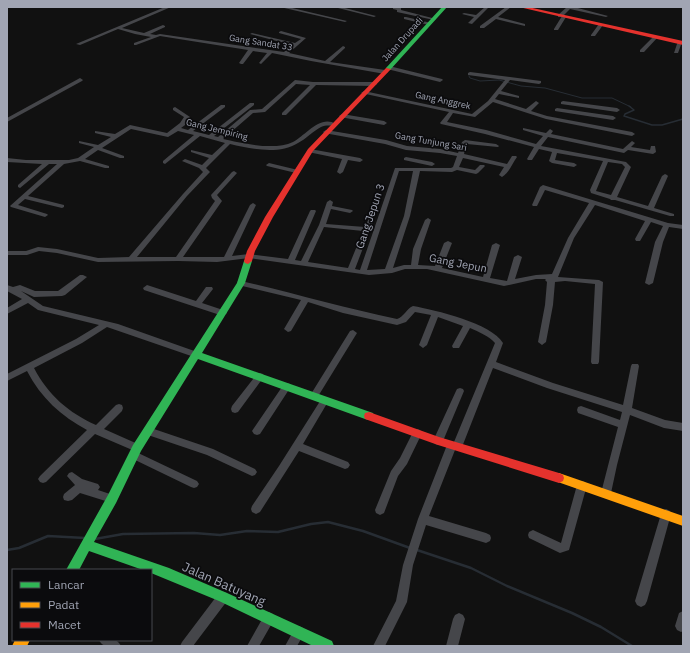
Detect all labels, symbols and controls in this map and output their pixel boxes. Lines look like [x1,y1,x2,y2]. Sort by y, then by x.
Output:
street label: Jalan Drupadi [379,15,425,63]
street label: Gang Sandat 33 [228,32,294,52]
street label: Gang Anggrek [414,89,472,111]
street label: Gang Jempiring [185,116,249,142]
street label: Gang Tunjung Sari [394,129,468,153]
street label: Gang Jepun 3 [352,182,388,250]
street label: Gang Jepun [428,251,488,275]
street label: Jalan Batuyang [180,558,268,610]
legend [12,569,152,641]
text: Lancar [48,577,85,592]
text: Padat [48,597,79,612]
text: Macet [48,617,81,632]

